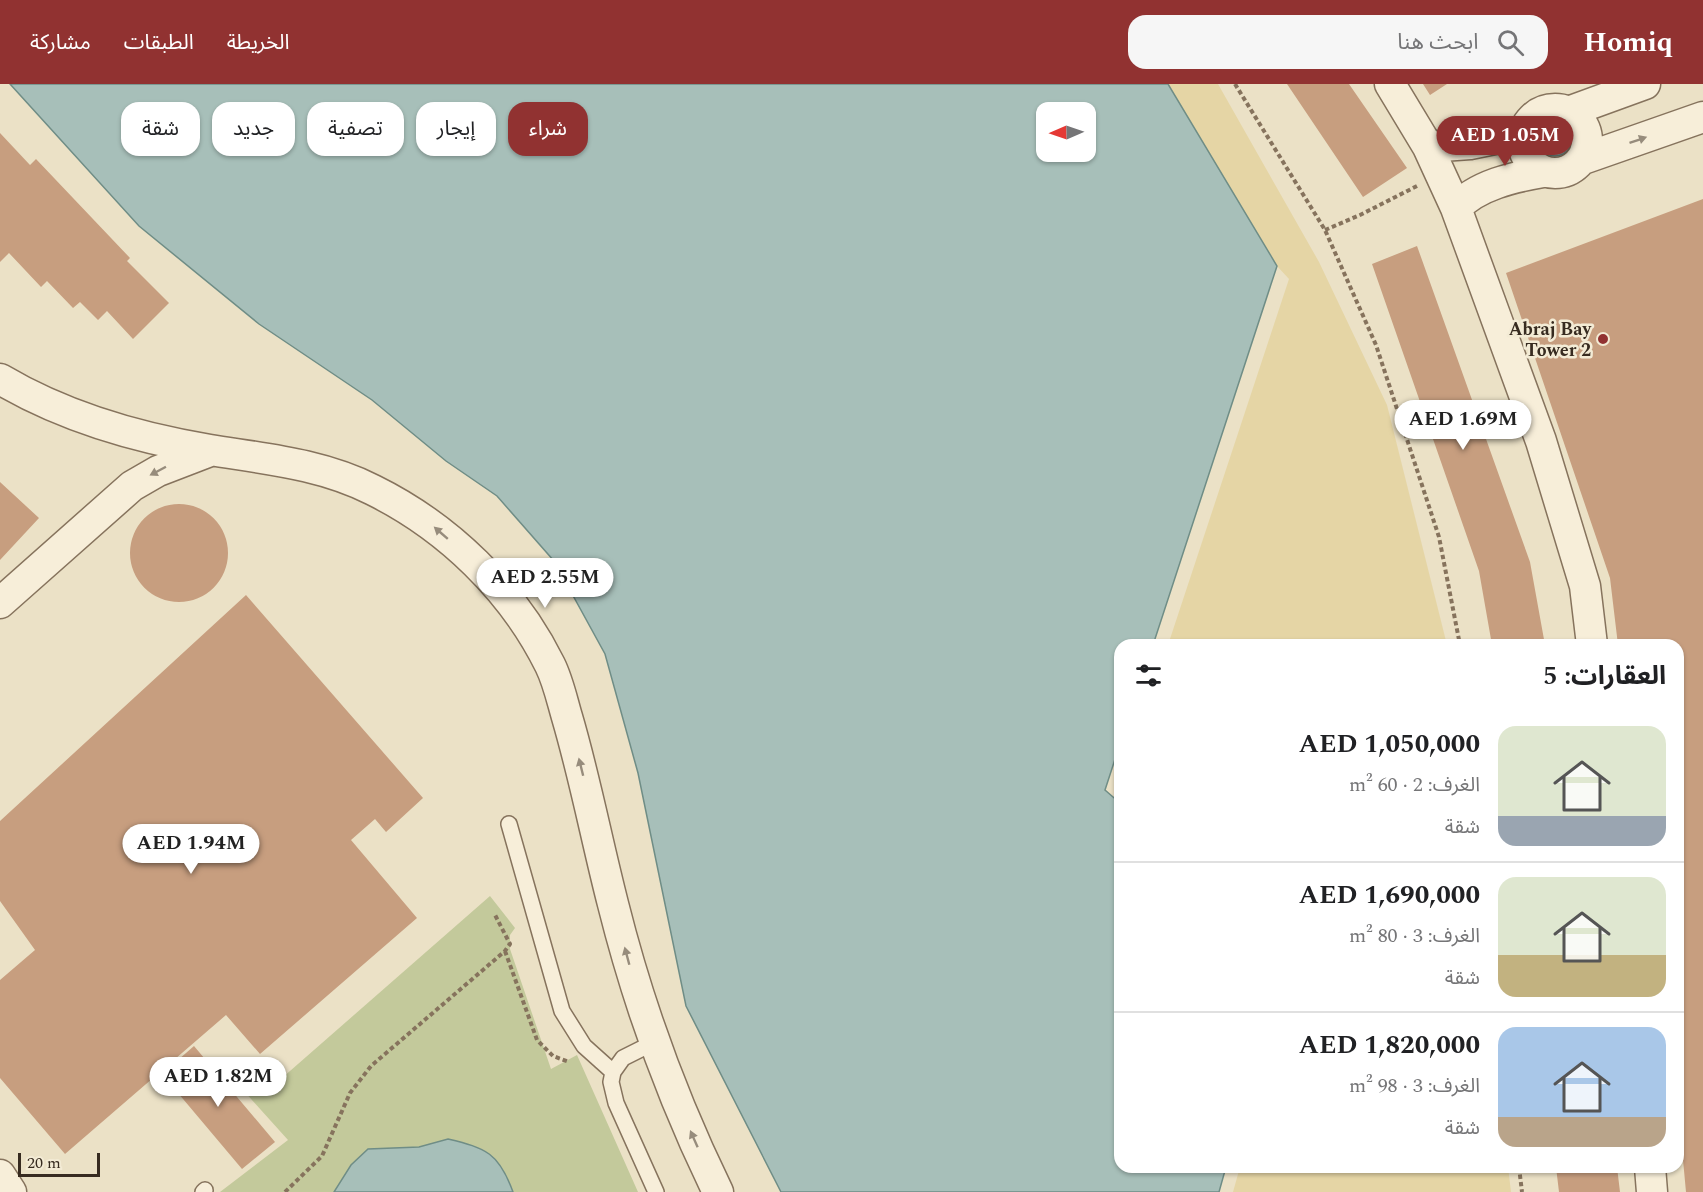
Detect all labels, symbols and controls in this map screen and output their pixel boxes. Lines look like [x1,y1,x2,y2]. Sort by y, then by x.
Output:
search box [1128,15,1548,69]
text: Homiq [1584,21,1673,64]
text: ابحث هنا [1397,26,1479,59]
icon: search [1494,26,1527,59]
text: مشاركة [30,27,91,59]
text: الطبقات [124,27,194,59]
text: الخريطة [227,27,290,59]
chip: شقة [121,102,200,156]
chip: جديد [212,102,295,156]
chip: تصفية [307,102,404,156]
chip: إيجار [416,102,496,156]
chip: شراء [508,102,588,156]
north arrow [1036,102,1096,162]
map controls [1036,102,1096,162]
pin: AED 1.05M [1436,116,1574,167]
text: AED 1.05M [1450,120,1560,150]
one-way arrow [1629,134,1647,144]
place label: Abraj Bay Tower 2 [1509,316,1592,364]
marker: Abraj Bay Tower 2 [1596,332,1610,346]
pin: AED 1.69M [1394,400,1532,451]
text: AED 1.69M [1408,404,1518,434]
one-way arrow [149,466,167,476]
one-way arrow [434,527,449,540]
pin: AED 2.55M [476,558,614,609]
text: AED 2.55M [490,562,600,592]
text: العقارات: 5 [1543,656,1666,696]
icon: filters [1132,659,1165,692]
text: AED 1,050,000 [1299,724,1480,764]
icon: home [1546,750,1618,822]
one-way arrow [575,757,585,776]
text: الغرف: 2 · 60 m² [1349,770,1480,800]
text: شقة [1445,812,1480,842]
pin: AED 1.94M [122,824,260,875]
text: AED 1.94M [136,828,246,858]
text: AED 1,690,000 [1299,875,1480,915]
icon: home [1546,901,1618,973]
text: الغرف: 3 · 80 m² [1349,921,1480,951]
one-way arrow [622,947,631,965]
text: شقة [1445,963,1480,993]
text: AED 1,820,000 [1299,1025,1480,1065]
icon: home [1546,1051,1618,1123]
pin: AED 1.82M [149,1057,287,1108]
text: AED 1.82M [163,1061,273,1091]
text: الغرف: 3 · 98 m² [1349,1071,1480,1101]
text: شقة [1445,1113,1480,1143]
one-way arrow [688,1130,698,1148]
scale bar [18,1150,100,1178]
text: 20 m [27,1151,61,1175]

